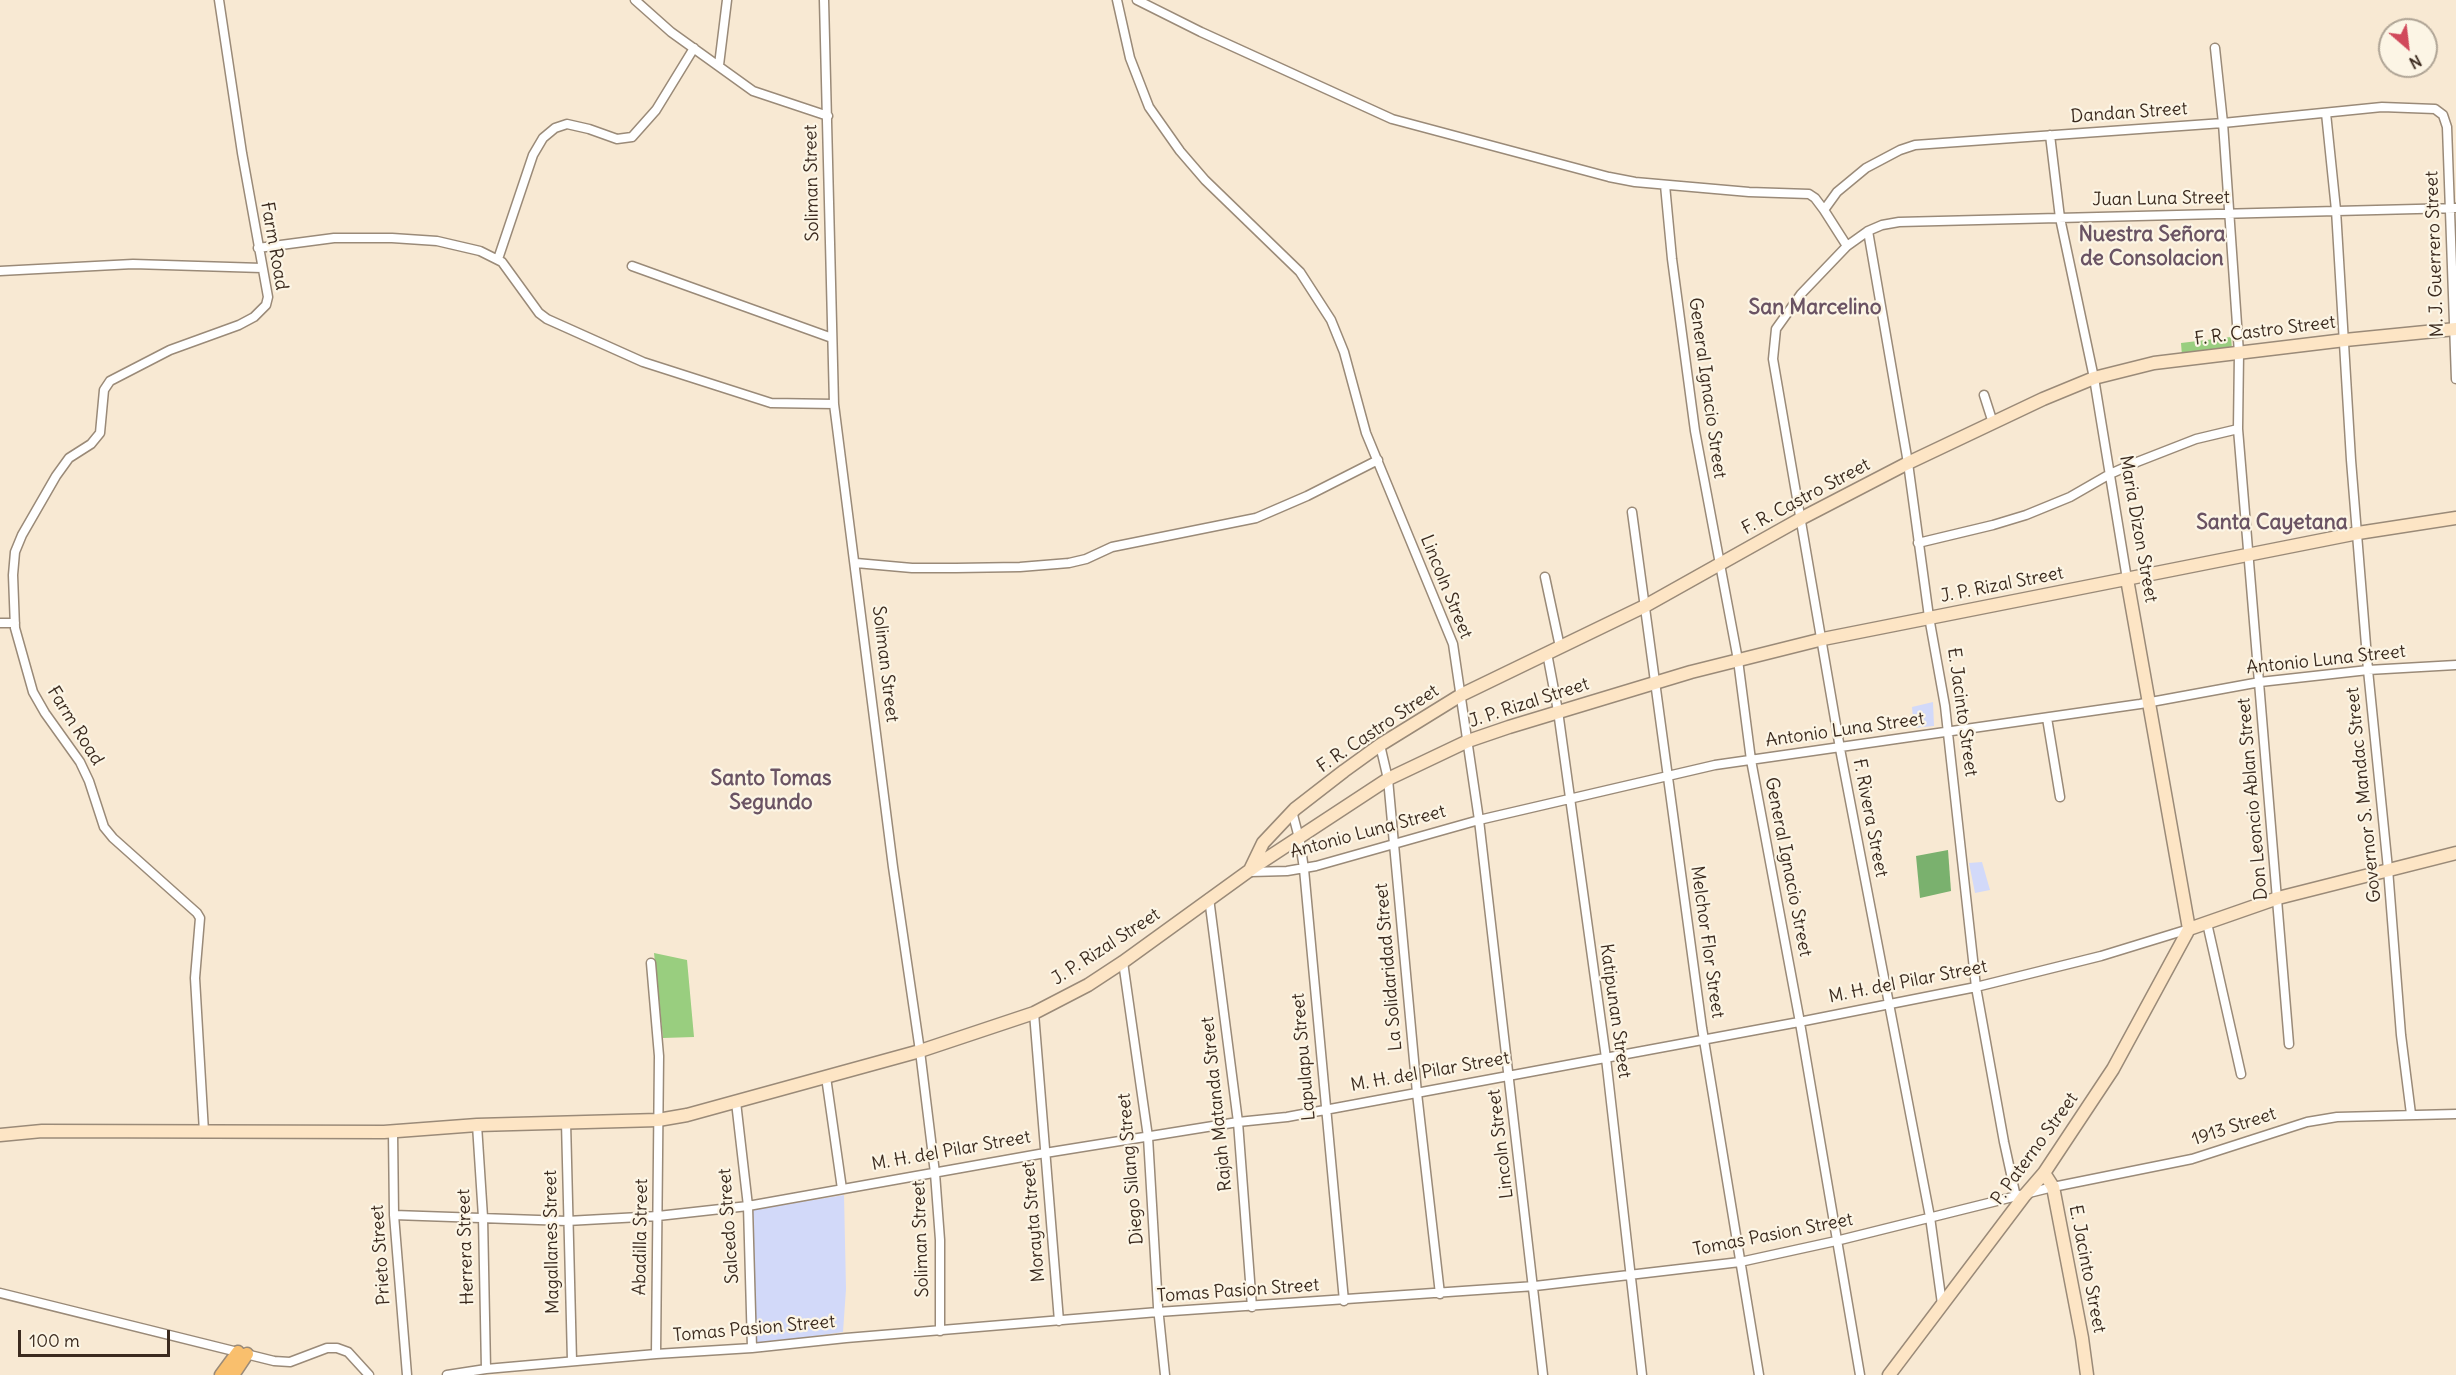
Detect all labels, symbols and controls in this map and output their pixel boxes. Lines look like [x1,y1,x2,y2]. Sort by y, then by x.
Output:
north arrow [2378,18,2438,78]
text: N [2406,51,2425,74]
street label: Dandan Street [2070,98,2188,128]
street label: Soliman Street [800,124,824,242]
street label: M. J. Guerrero Street [2421,170,2449,338]
street label: Juan Luna Street [2092,187,2230,211]
street label: Farm Road [256,200,292,292]
district label: Nuestra Señora de Consolacion [2078,222,2226,272]
district label: San Marcelino [1748,295,1882,321]
street label: General Ignacio Street [1684,296,1730,480]
street label: F. R. Castro Street [2193,312,2337,350]
street label: F. R. Castro Street [1738,454,1874,540]
street label: Maria Dizon Street [2114,454,2162,604]
district label: Santa Cayetana [2196,510,2348,536]
street label: Lincoln Street [1415,532,1477,642]
street label: J. P. Rizal Street [1939,562,2065,608]
street label: Soliman Street [867,605,903,723]
street label: Antonio Luna Street [2245,641,2407,679]
street label: E. Jacinto Street [1942,646,1982,778]
street label: J. P. Rizal Street [1466,673,1592,733]
street label: F. R. Castro Street [1313,680,1443,778]
street label: Farm Road [42,682,108,770]
street label: Governor S. Mandac Street [2342,686,2386,904]
street label: Don Leoncio Ablan Street [2233,697,2273,901]
street label: Antonio Luna Street [1764,708,1926,752]
street label: F. Rivera Street [1848,757,1892,879]
district label: Santo Tomas Segundo [711,766,831,816]
street label: General Ignacio Street [1760,775,1816,959]
street label: Antonio Luna Street [1288,801,1448,863]
street label: Melchor Flor Street [1686,864,1728,1020]
street label: La Solidaridad Street [1371,882,1407,1052]
street label: J. P. Rizal Street [1048,904,1164,990]
street label: Katipunan Street [1595,942,1635,1080]
street label: M. H. del Pilar Street [1827,956,1989,1008]
street label: Lapulapu Street [1288,992,1320,1122]
street label: Rajah Matanda Street [1197,1016,1237,1192]
street label: M. H. del Pilar Street [1349,1047,1511,1097]
street label: Lincoln Street [1484,1088,1518,1200]
street label: P. Paterno Street [1987,1089,2083,1209]
street label: Diego Silang Street [1114,1092,1148,1246]
street label: 1913 Street [2189,1103,2279,1151]
street label: M. H. del Pilar Street [870,1126,1032,1176]
street label: Morayta Street [1018,1161,1050,1283]
street label: Salcedo Street [714,1167,744,1285]
street label: Magallanes Street [540,1170,564,1314]
street label: Abadilla Street [629,1178,653,1296]
street label: Soliman Street [908,1180,934,1298]
street label: Herrera Street [453,1189,479,1305]
street label: E. Jacinto Street [2064,1203,2110,1335]
street label: Prieto Street [367,1204,395,1306]
street label: Tomas Pasion Street [1691,1209,1855,1261]
street label: Tomas Pasion Street [1156,1275,1320,1307]
street label: Tomas Pasion Street [672,1311,836,1347]
scale bar [21,1318,172,1356]
text: 100 m [29,1329,80,1352]

